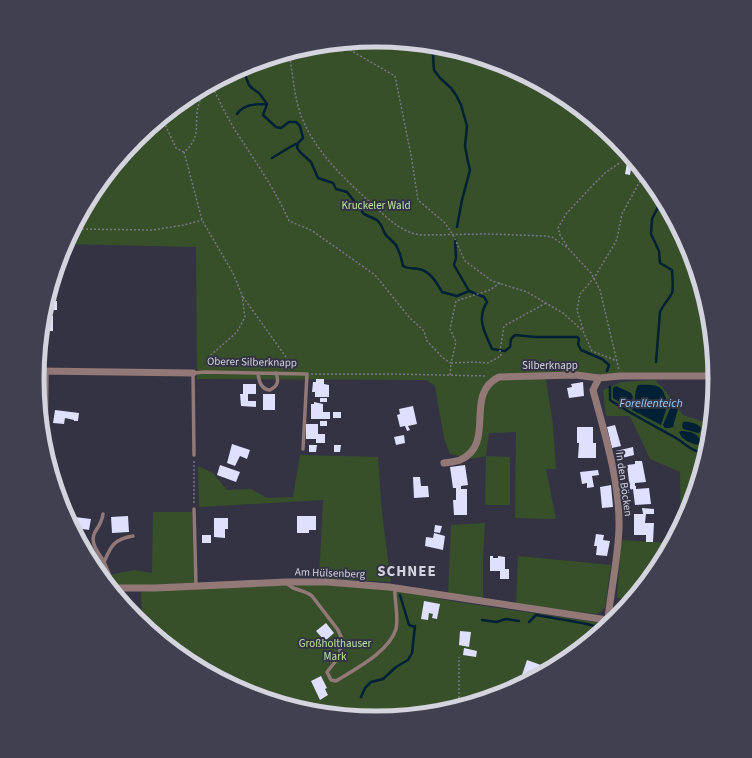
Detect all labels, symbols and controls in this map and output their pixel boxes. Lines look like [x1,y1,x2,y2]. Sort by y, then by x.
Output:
park label: Kruckeler Wald [341,198,411,213]
street label: Oberer Silberknapp [207,354,297,370]
street label: Silberknapp [522,358,578,373]
water label: Forellenteich [619,395,683,412]
street label: In den Böcken [612,451,636,517]
district label: SCHNEE [377,561,437,582]
street label: Am Hülsenberg [295,564,366,582]
park label: Großholthauser Mark [299,636,372,664]

